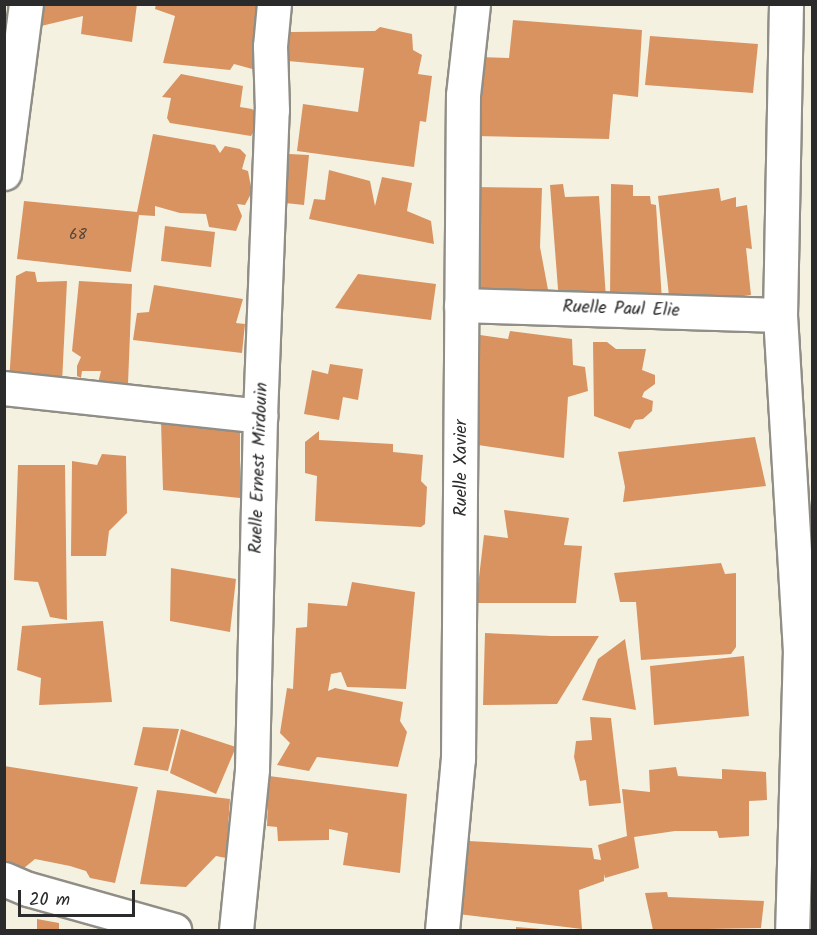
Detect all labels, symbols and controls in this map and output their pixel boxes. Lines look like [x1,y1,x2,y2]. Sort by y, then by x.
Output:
house number: 68 [69,227,87,245]
street label: Ruelle Paul Elie [562,297,680,323]
street label: Ruelle Ernest Mirdouin [246,382,274,554]
street label: Ruelle Xavier [451,419,473,517]
scale bar [21,878,138,916]
text: 20 m [29,886,70,915]

